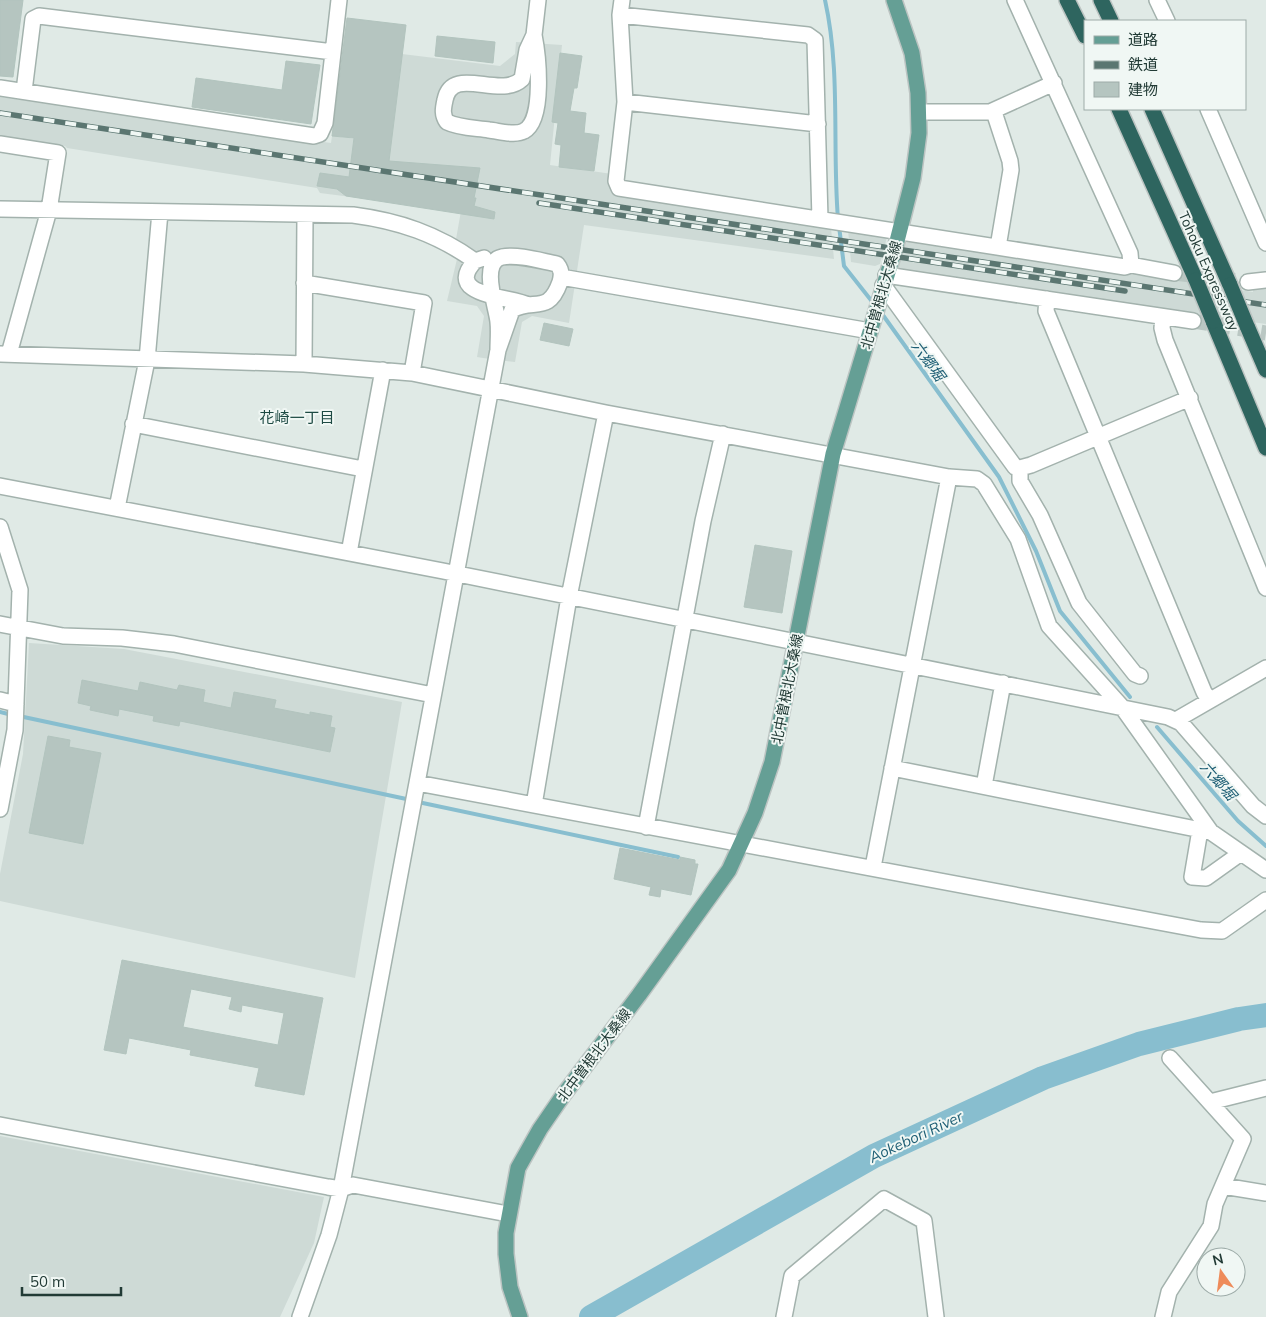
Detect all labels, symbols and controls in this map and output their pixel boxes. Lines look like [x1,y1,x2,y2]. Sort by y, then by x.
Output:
legend [1084,20,1246,110]
text: 道路 [1128,30,1158,49]
text: 鉄道 [1128,55,1158,74]
text: 建物 [1128,80,1158,99]
street label: Tohoku Expressway [1175,209,1244,334]
street label: 北中曽根北大桑線 [857,239,905,351]
water label: 六郷堀 [907,337,950,386]
district label: 花崎一丁目 [259,408,335,427]
street label: 北中曽根北大桑線 [767,632,807,746]
water label: 六郷堀 [1196,757,1242,805]
street label: 北中曽根北大桑線 [553,1005,635,1105]
water label: Aokebori River [865,1106,966,1167]
north arrow [1196,1247,1246,1297]
text: N [1211,1249,1225,1269]
scale bar [22,1264,121,1296]
text: 50 m [30,1272,65,1291]

